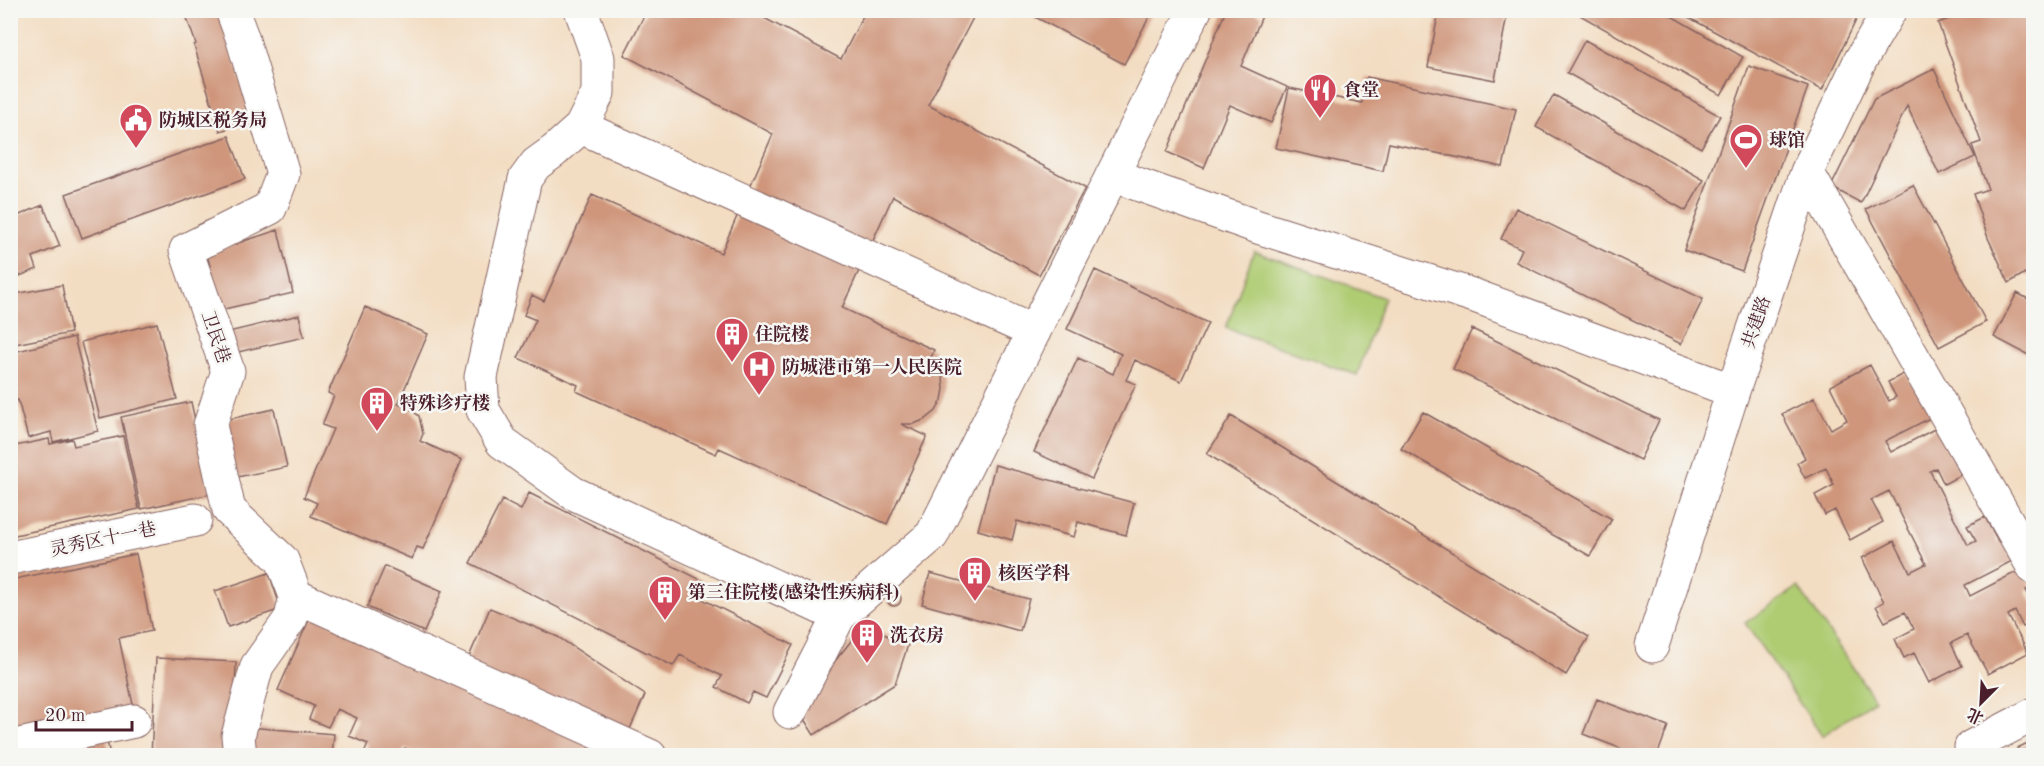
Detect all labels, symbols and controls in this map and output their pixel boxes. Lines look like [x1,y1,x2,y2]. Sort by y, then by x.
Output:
restaurant icon: 食堂 [1302,72,1338,119]
place label: 食堂 [1343,80,1379,100]
public building icon: 防城区税务局 [118,102,154,149]
place label: 防城区税务局 [159,110,267,130]
sports icon: 球馆 [1728,122,1764,169]
place label: 球馆 [1769,130,1805,150]
street label: 共建路 [1738,293,1774,351]
street label: 卫民巷 [198,308,234,366]
building icon: 住院楼 [714,316,750,363]
place label: 住院楼 [755,324,809,344]
hospital icon: 防城港市第一人民医院 [741,349,777,396]
place label: 防城港市第一人民医院 [782,357,962,377]
building icon: 特殊诊疗楼 [359,385,395,432]
place label: 特殊诊疗楼 [400,393,490,413]
street label: 灵秀区十一巷 [48,518,158,560]
building icon: 核医学科 [957,555,993,602]
place label: 核医学科 [998,563,1070,583]
building icon: 第三住院楼(感染性疾病科) [647,574,683,621]
place label: 第三住院楼(感染性疾病科) [688,582,899,602]
building icon: 洗衣房 [849,617,885,664]
place label: 洗衣房 [890,625,944,645]
north arrow [1951,673,2011,733]
scale bar [36,694,132,732]
text: 北 [1964,704,1986,727]
text: 20 m [45,707,85,725]

